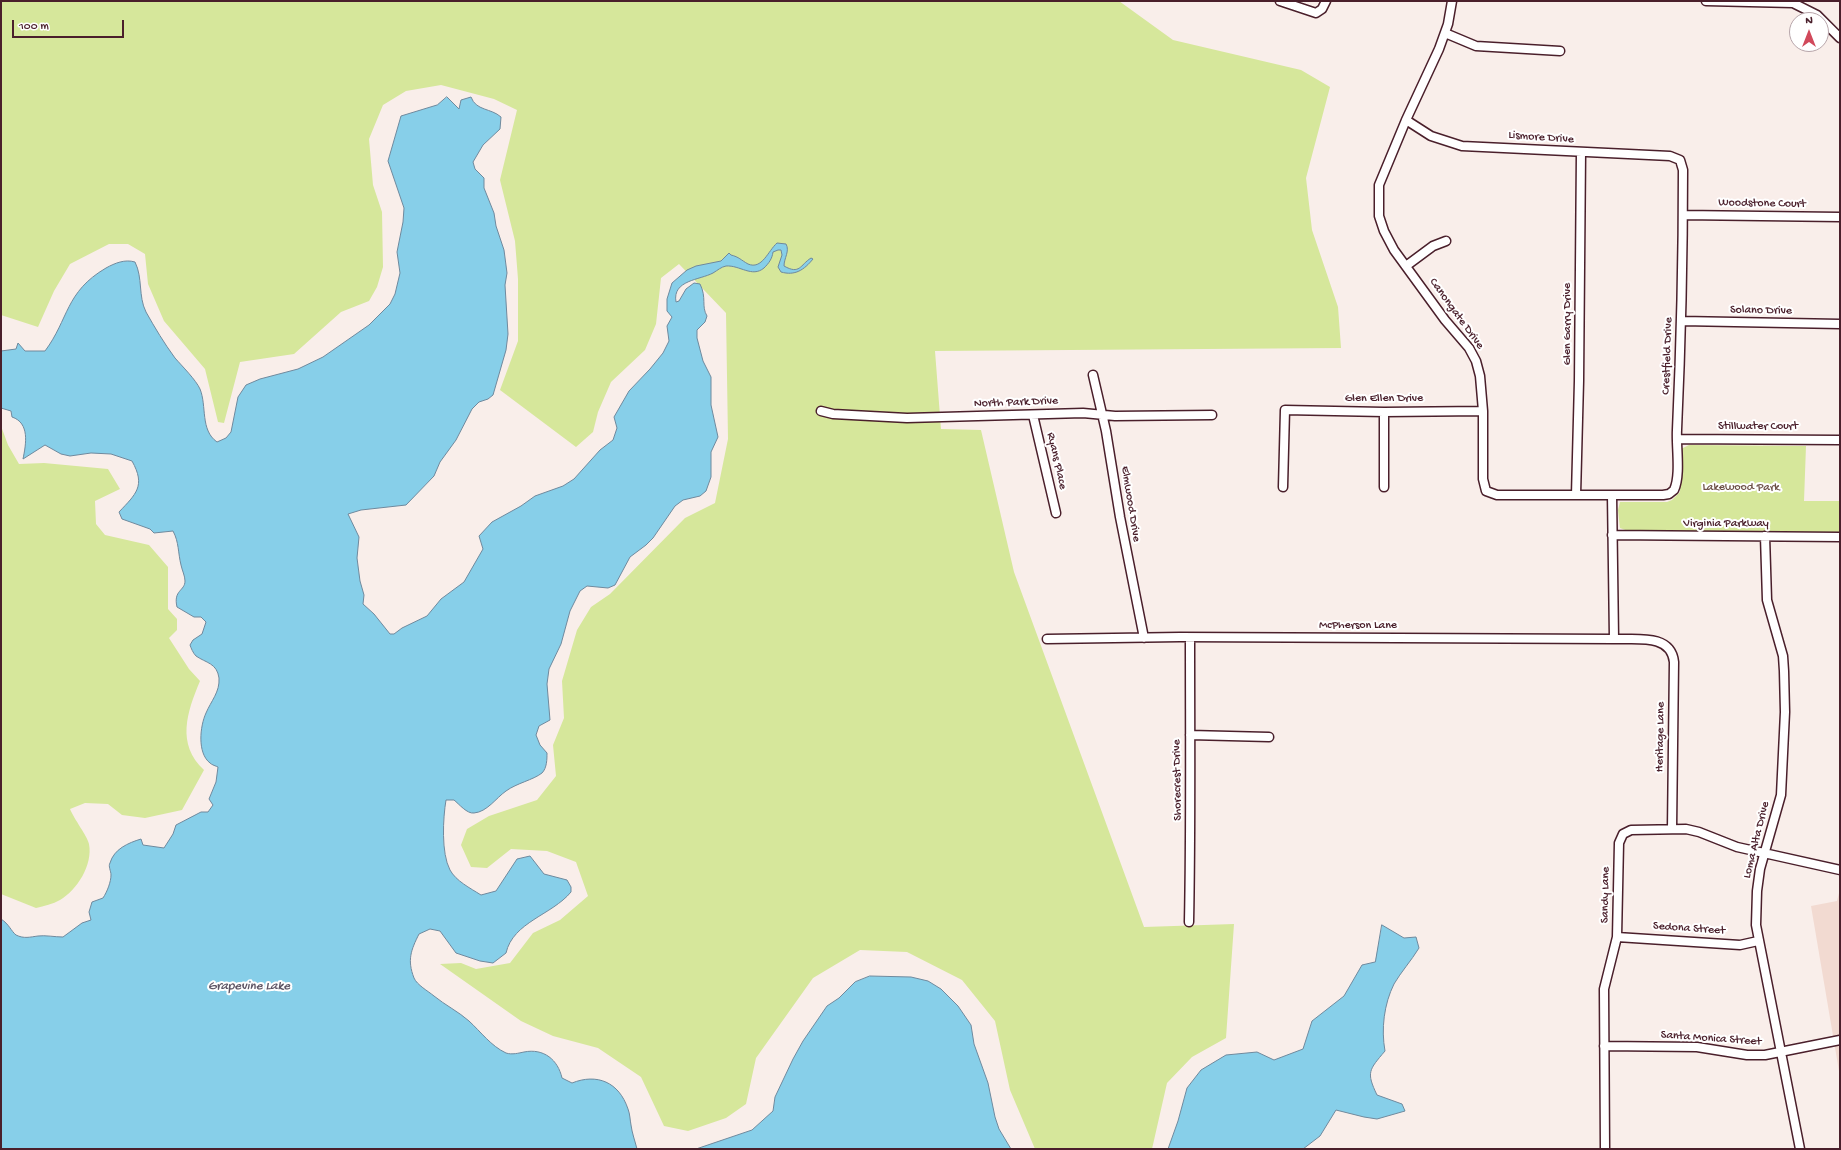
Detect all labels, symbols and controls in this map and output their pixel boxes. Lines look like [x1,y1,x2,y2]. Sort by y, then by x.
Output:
scale bar [14,12,126,38]
north arrow [1789,12,1829,52]
text: N [1805,15,1813,27]
text: 100 m [19,20,49,34]
street label: Lismore Drive [1508,129,1574,147]
street label: Woodstone Court [1718,196,1806,212]
street label: Canongate Drive [1425,276,1487,352]
street label: Glen Garry Drive [1561,283,1575,365]
street label: Solano Drive [1730,303,1792,319]
street label: Crestfield Drive [1659,317,1677,395]
street label: Glen Ellen Drive [1345,392,1423,406]
street label: North Park Drive [974,394,1058,412]
street label: Stillwater Court [1718,420,1798,434]
street label: Ryans Place [1042,431,1070,491]
street label: Elmwood Drive [1117,465,1143,543]
park label: Lakewood Park [1702,481,1780,495]
street label: Virginia Parkway [1683,517,1769,531]
street label: McPherson Lane [1319,619,1397,633]
street label: Heritage Lane [1653,702,1669,772]
street label: Shorecrest Drive [1170,739,1186,821]
street label: Loma Alta Drive [1740,800,1774,880]
street label: Sandy Lane [1598,867,1614,923]
street label: Sedona Street [1652,919,1726,939]
water label: Grapevine Lake [208,979,290,995]
street label: Santa Monica Street [1660,1028,1762,1050]

